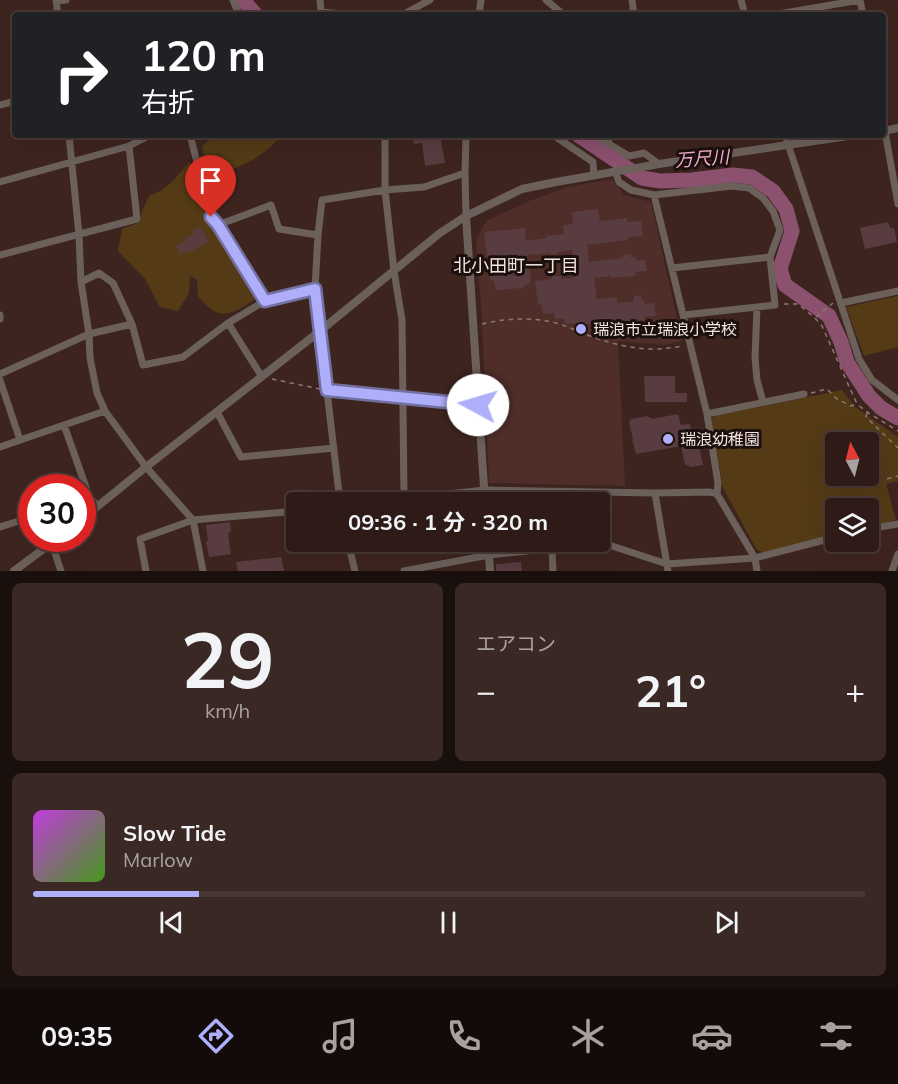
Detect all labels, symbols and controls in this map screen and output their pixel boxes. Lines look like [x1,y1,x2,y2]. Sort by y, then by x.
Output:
text: 120 m [141,29,266,82]
icon: right [42,36,120,114]
text: 右折 [141,85,195,119]
water label: 万尺川 [674,145,732,172]
pin [185,155,236,217]
icon: arrive [194,164,227,197]
district label: 北小田町一丁目 [453,254,579,277]
place label: 瑞浪市立瑞浪小学校 [593,319,737,339]
marker: 瑞浪市立瑞浪小学校 [574,322,588,336]
position arrow [446,373,510,437]
place label: 瑞浪幼稚園 [680,429,760,449]
marker: 瑞浪幼稚園 [661,432,675,446]
north arrow [825,432,879,486]
map controls [825,432,879,552]
speed limit sign: 30 [18,474,96,552]
button: layers [825,498,879,552]
text: 09:36 · 1 分 · 320 m [348,508,548,536]
text: 29 [181,610,274,708]
text: エアコン [476,631,556,656]
text: 21° [635,662,706,718]
text: − [476,670,496,711]
text: + [845,670,865,711]
text: km/h [205,698,250,723]
text: Slow Tide [123,819,226,847]
text: Marlow [123,847,193,872]
icon: previous [155,906,188,939]
icon: pause [432,906,465,939]
icon: next [710,906,743,939]
icon: directions [195,1015,237,1057]
icon: music [319,1015,361,1057]
icon: phone [443,1015,485,1057]
icon: climate [567,1015,609,1057]
icon: car [691,1015,733,1057]
icon: filters [815,1015,857,1057]
text: 09:35 [41,1019,113,1053]

